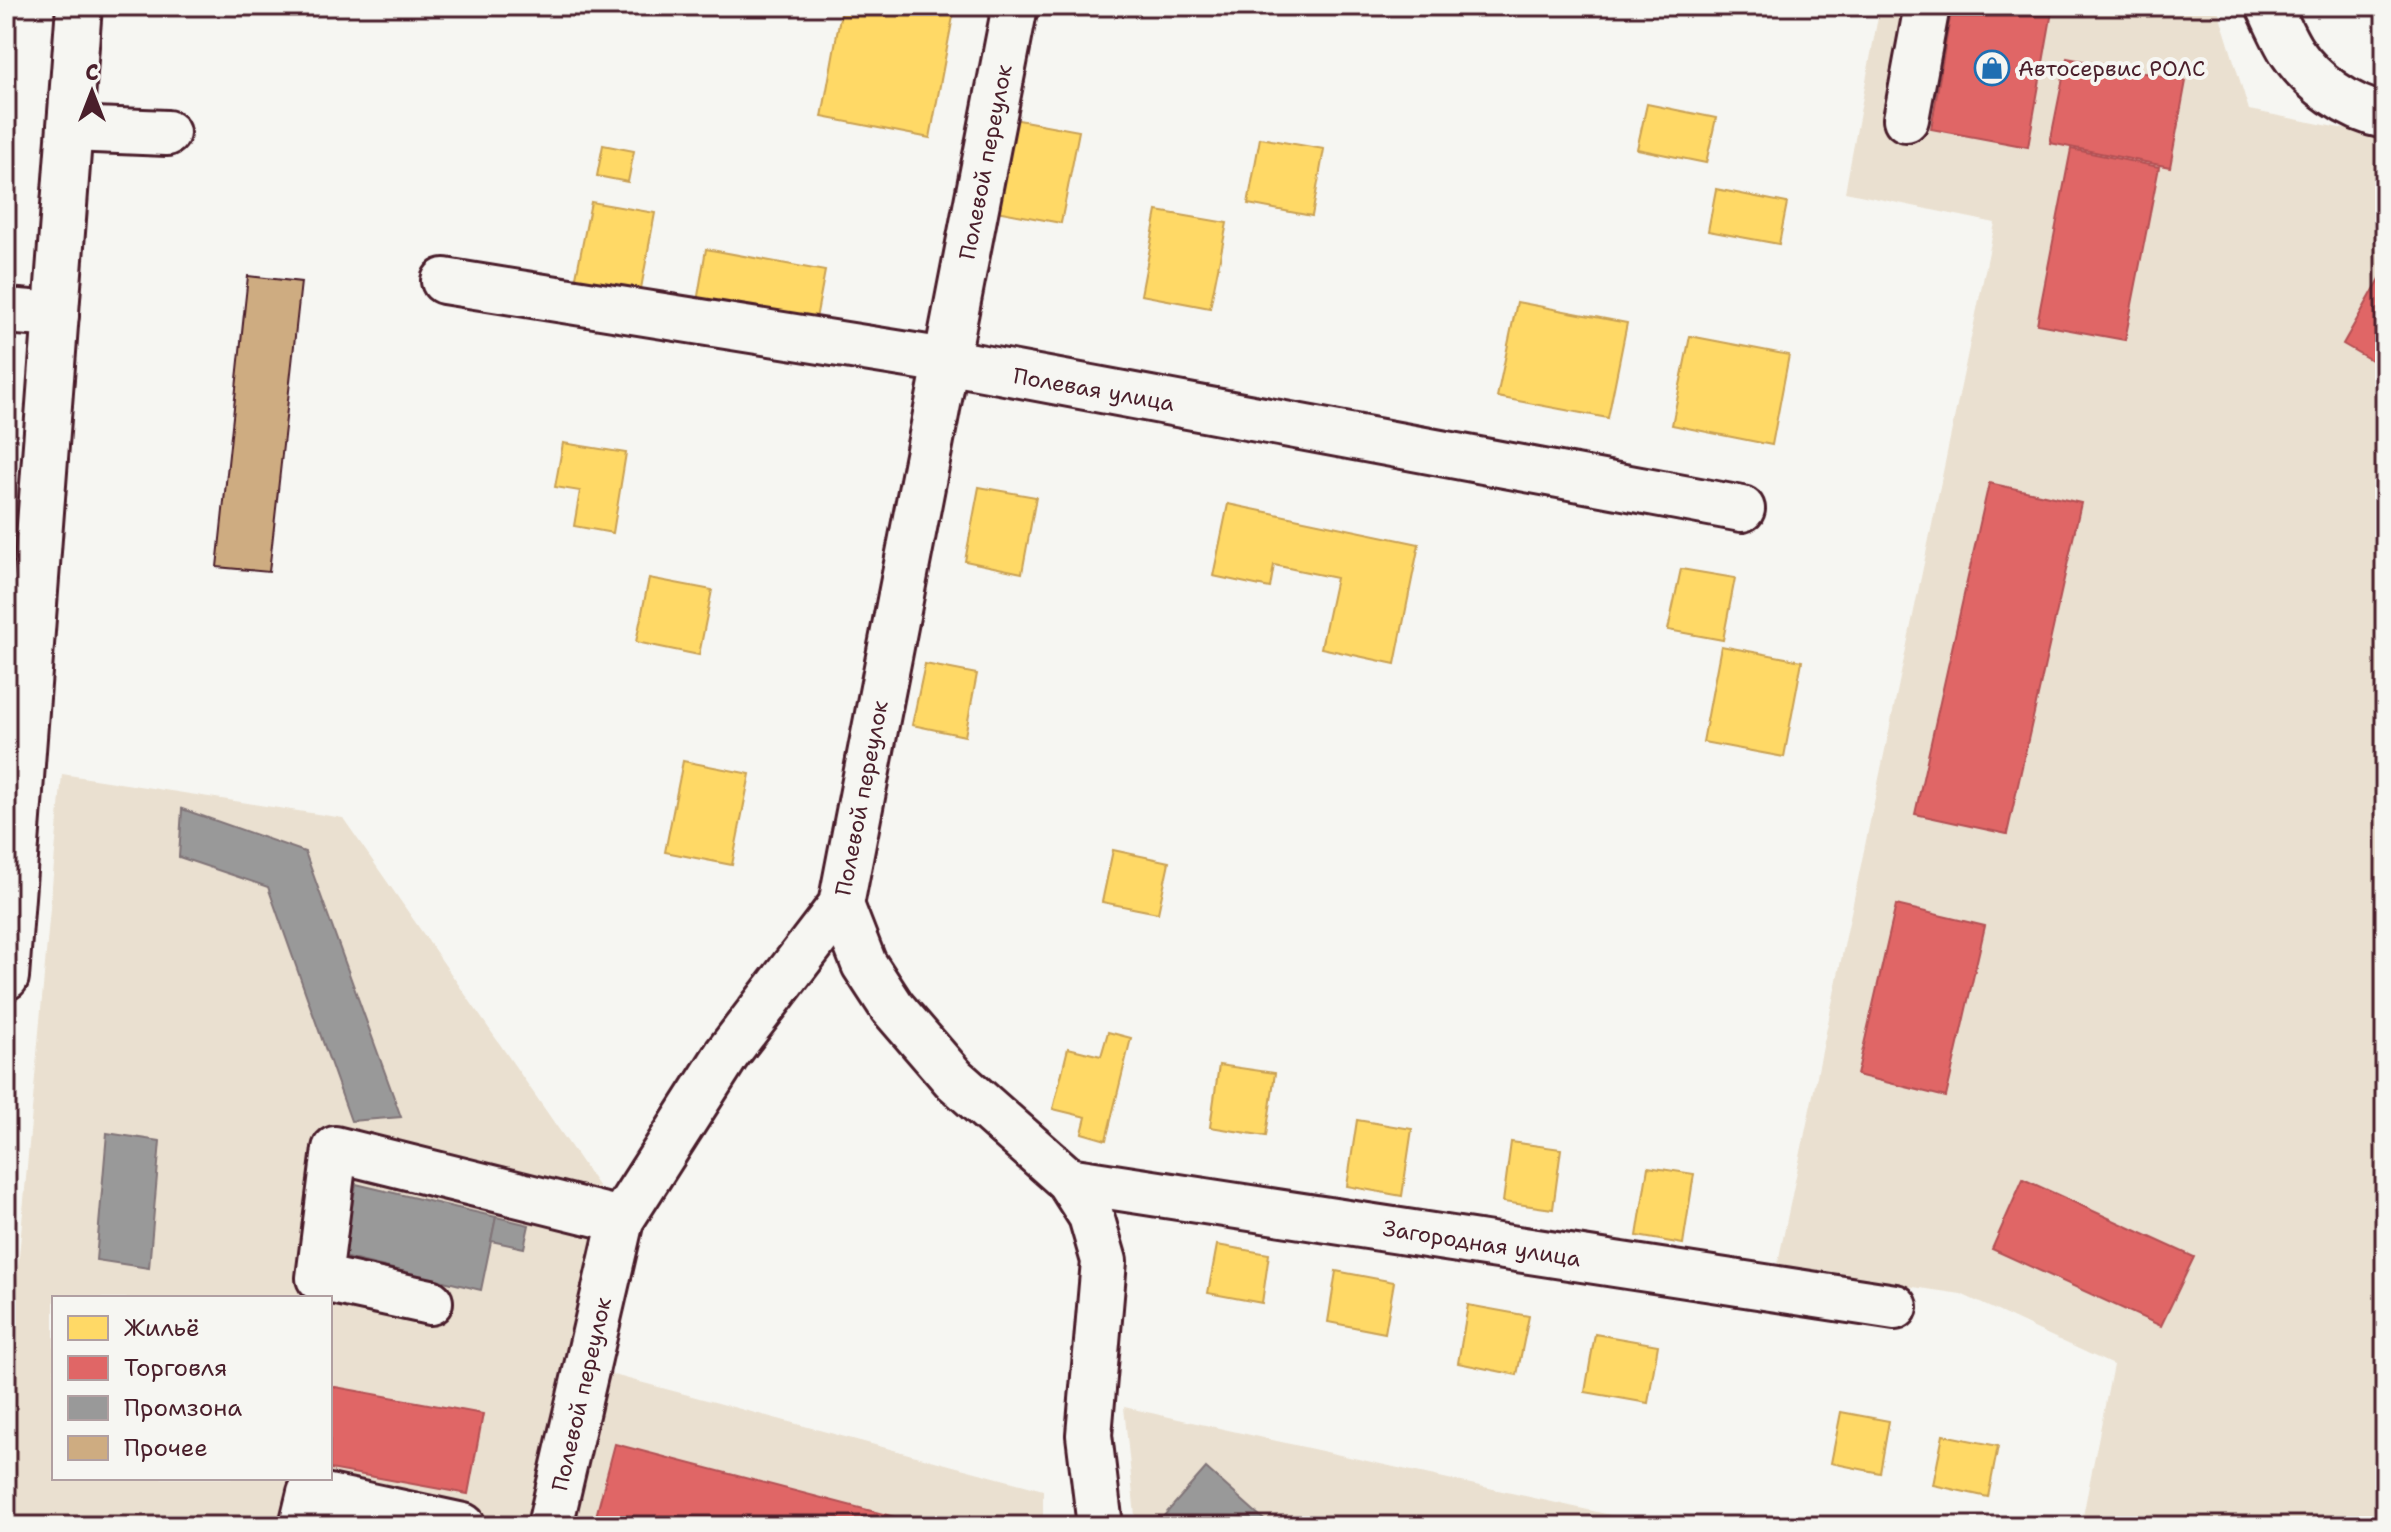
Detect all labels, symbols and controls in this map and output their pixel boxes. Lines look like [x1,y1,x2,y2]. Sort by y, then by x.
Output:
shop icon: Автосервис РОЛС [1973,49,2011,87]
north arrow [52,52,132,132]
place label: Автосервис РОЛС [2018,54,2205,83]
text: С [85,58,99,87]
street label: Полевой переулок [952,62,1019,262]
street label: Полевая улица [1011,361,1177,418]
street label: Полевой переулок [828,698,895,898]
street label: Загородная улица [1381,1214,1583,1274]
street label: Полевой переулок [545,1294,618,1494]
legend [52,1296,332,1480]
text: Жильё [124,1312,200,1344]
text: Торговля [124,1352,227,1384]
text: Промзона [124,1392,242,1424]
text: Прочее [124,1432,208,1464]

